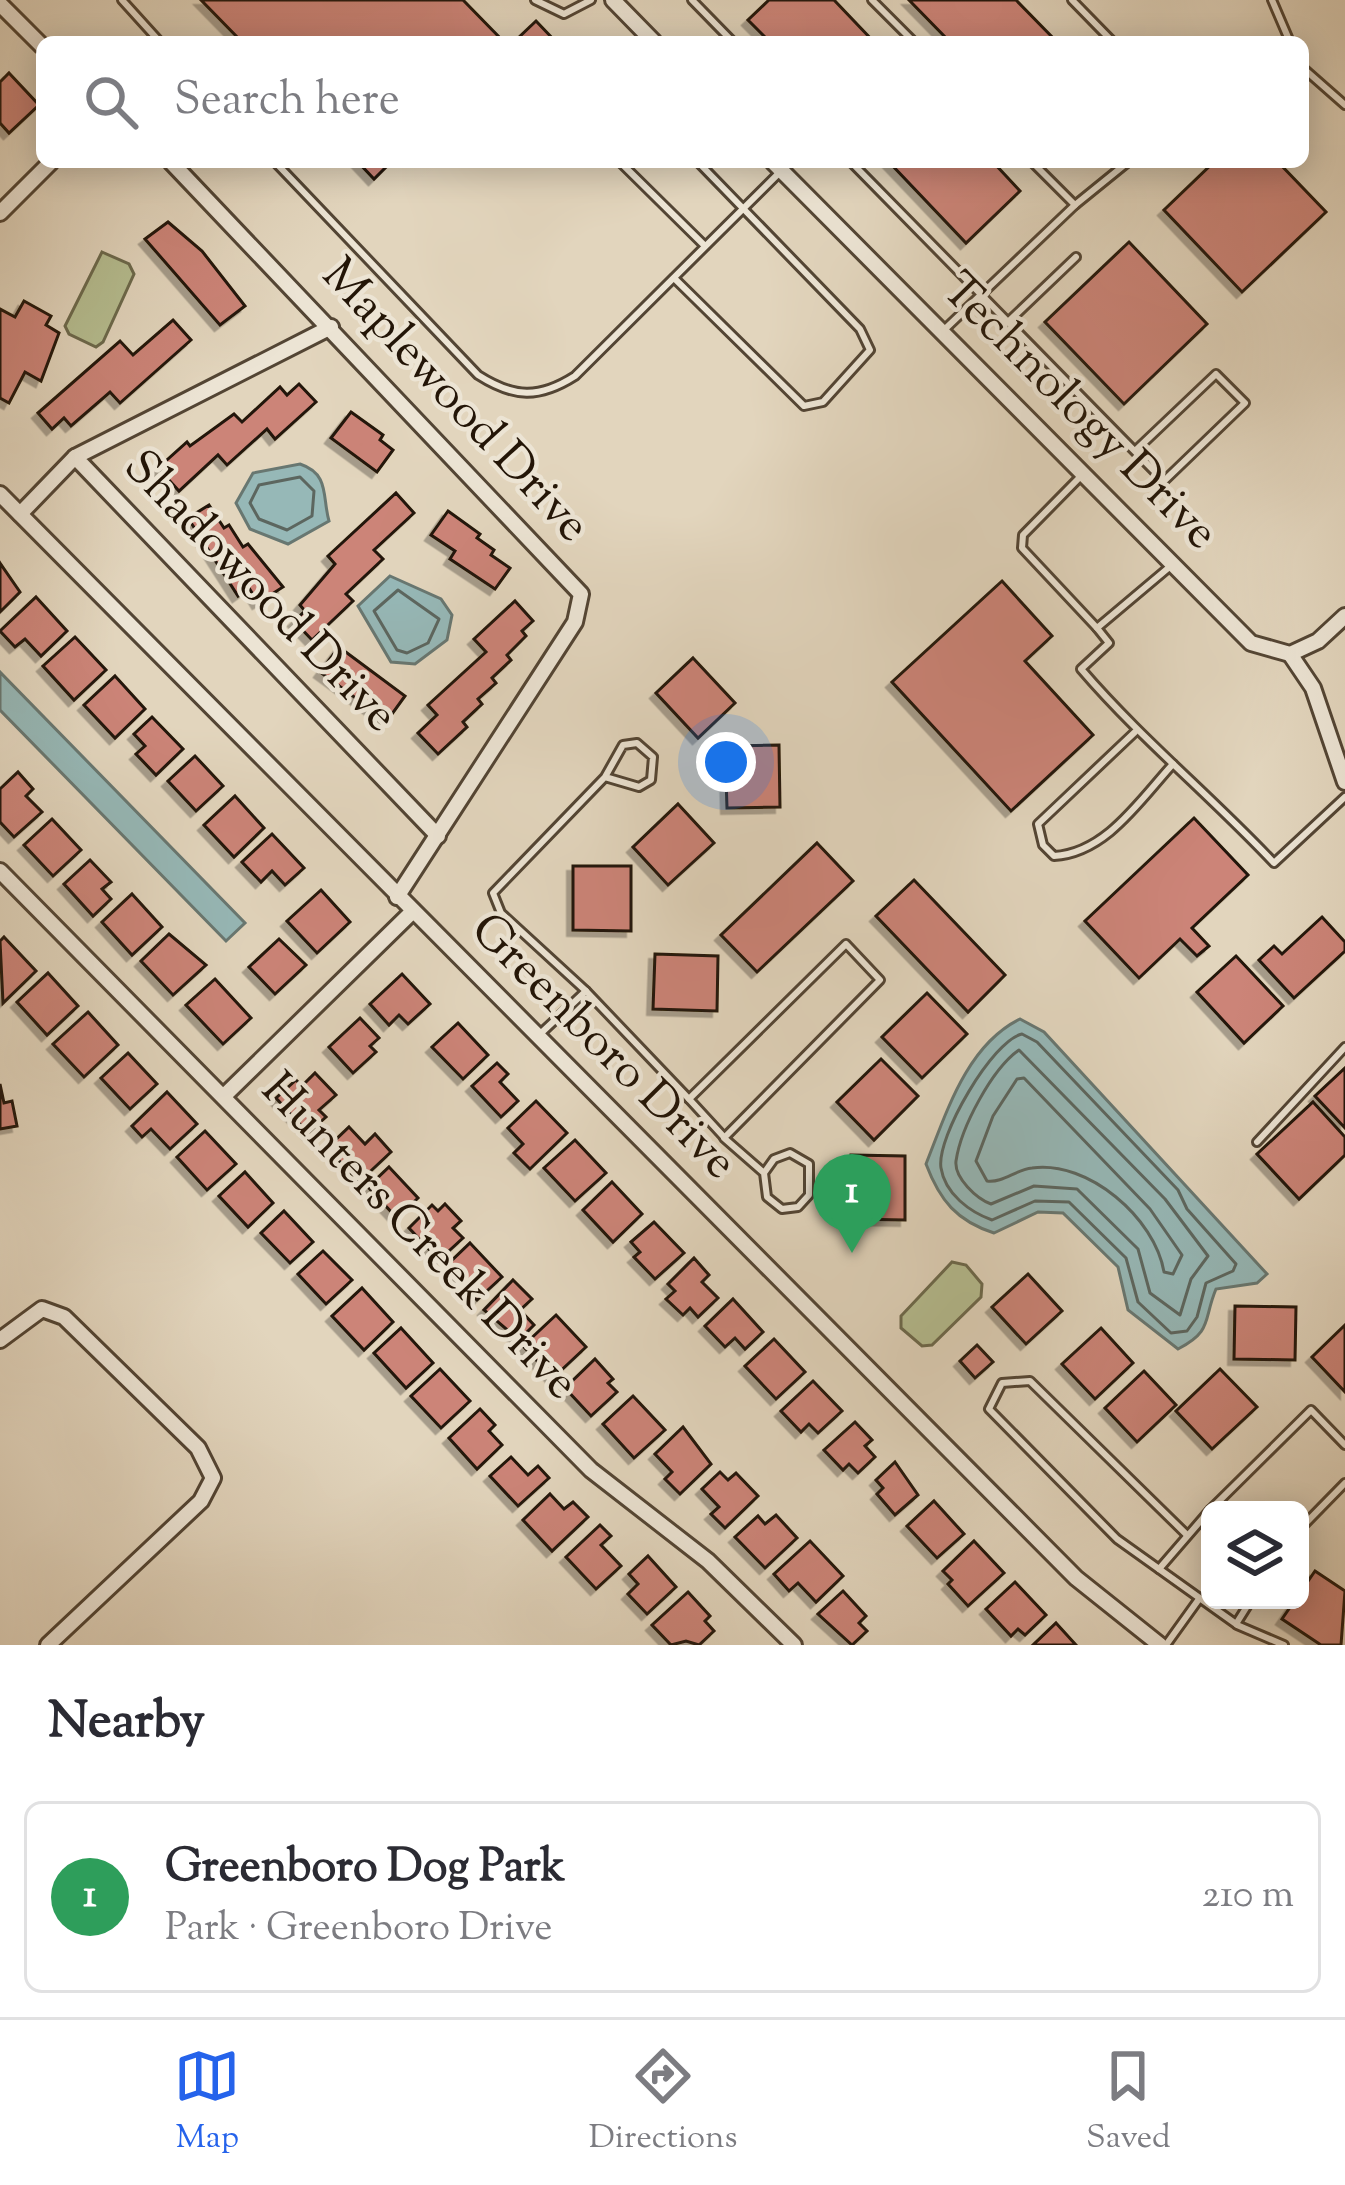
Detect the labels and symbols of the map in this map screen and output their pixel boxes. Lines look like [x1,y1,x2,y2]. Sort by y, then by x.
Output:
street label: Maplewood Drive [304,244,604,560]
street label: Technology Drive [924,259,1232,567]
street label: Shadowood Drive [106,436,412,750]
your location [696,732,756,792]
street label: Greenboro Drive [453,899,751,1197]
street label: Hunters Creek Drive [243,1059,593,1417]
pin: 1 [813,1154,891,1253]

